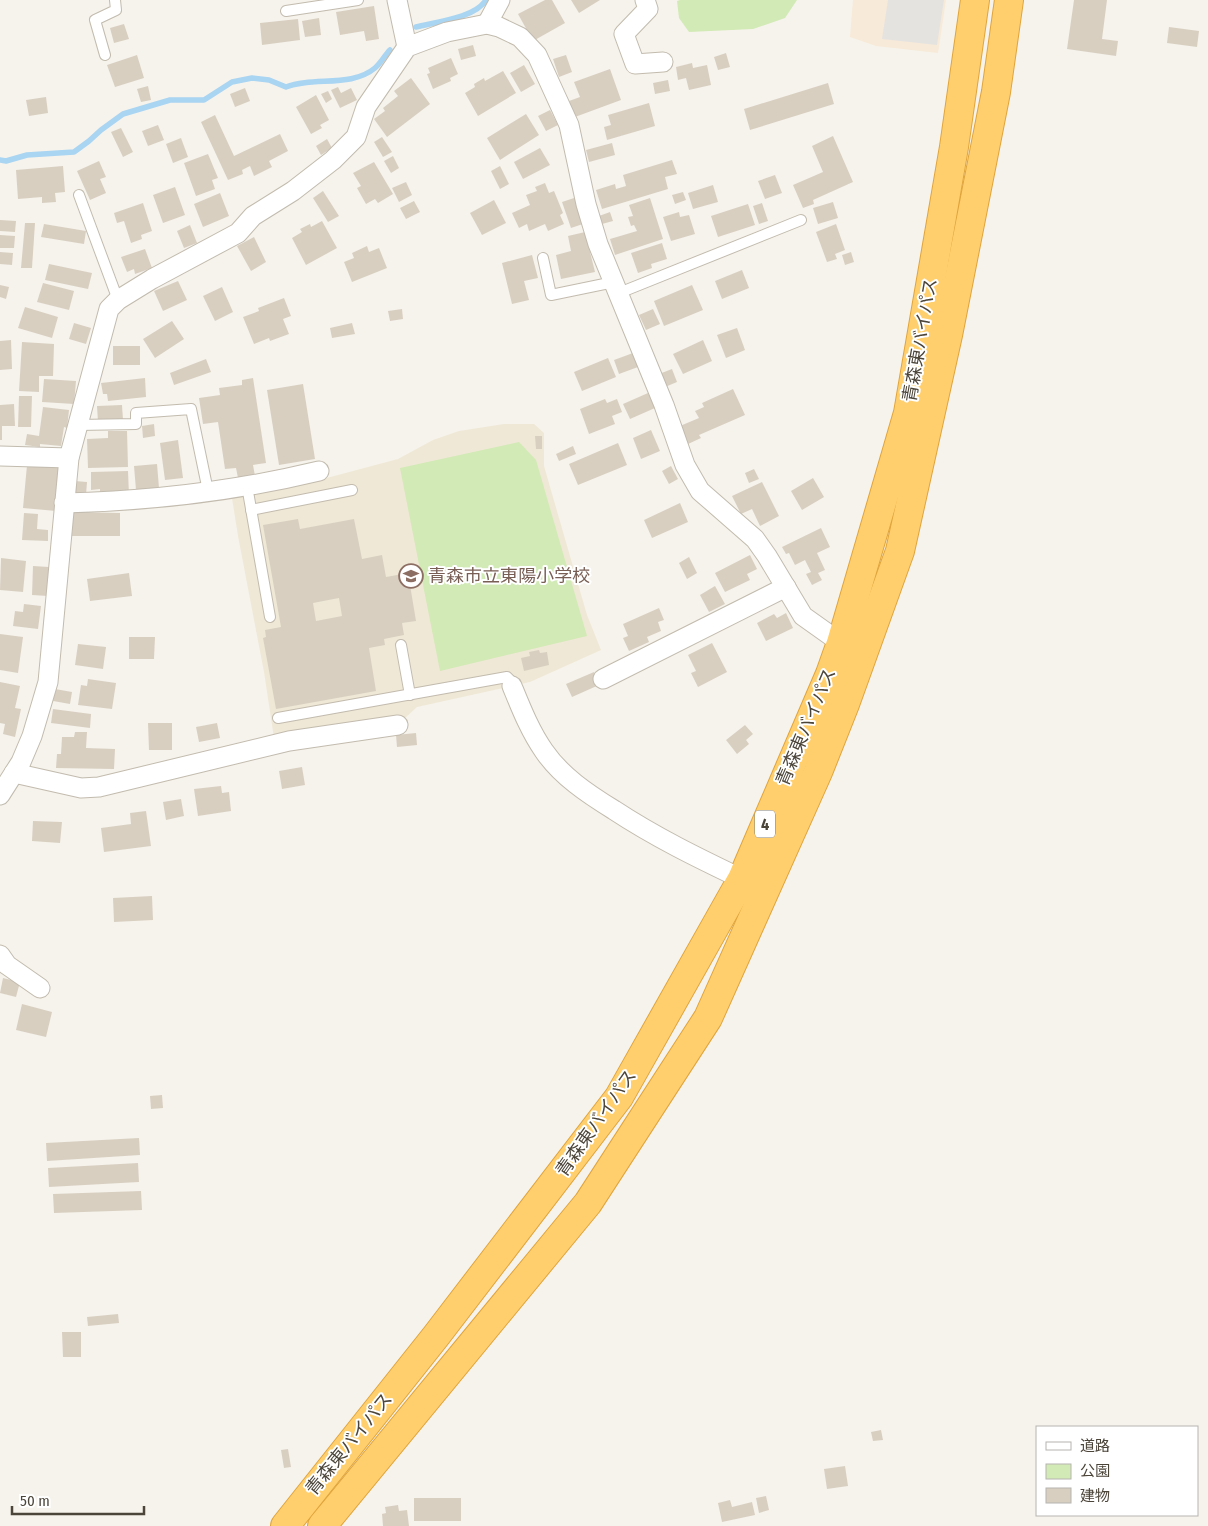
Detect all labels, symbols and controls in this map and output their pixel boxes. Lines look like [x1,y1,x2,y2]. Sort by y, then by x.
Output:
street label: 青森東バイパス [898,276,942,404]
school or university icon: 青森市立東陽小学校 [398,563,424,589]
place label: 青森市立東陽小学校 [428,565,590,587]
street label: 青森東バイパス [771,665,841,789]
road number: 4 [755,811,775,838]
street label: 青森東バイパス [551,1065,641,1181]
street label: 青森東バイパス [301,1388,397,1500]
legend [1036,1426,1198,1516]
text: 道路 [1080,1437,1110,1455]
text: 公園 [1080,1462,1110,1480]
scale bar [12,1484,145,1516]
text: 建物 [1080,1487,1110,1505]
text: 50 m [20,1492,50,1510]

